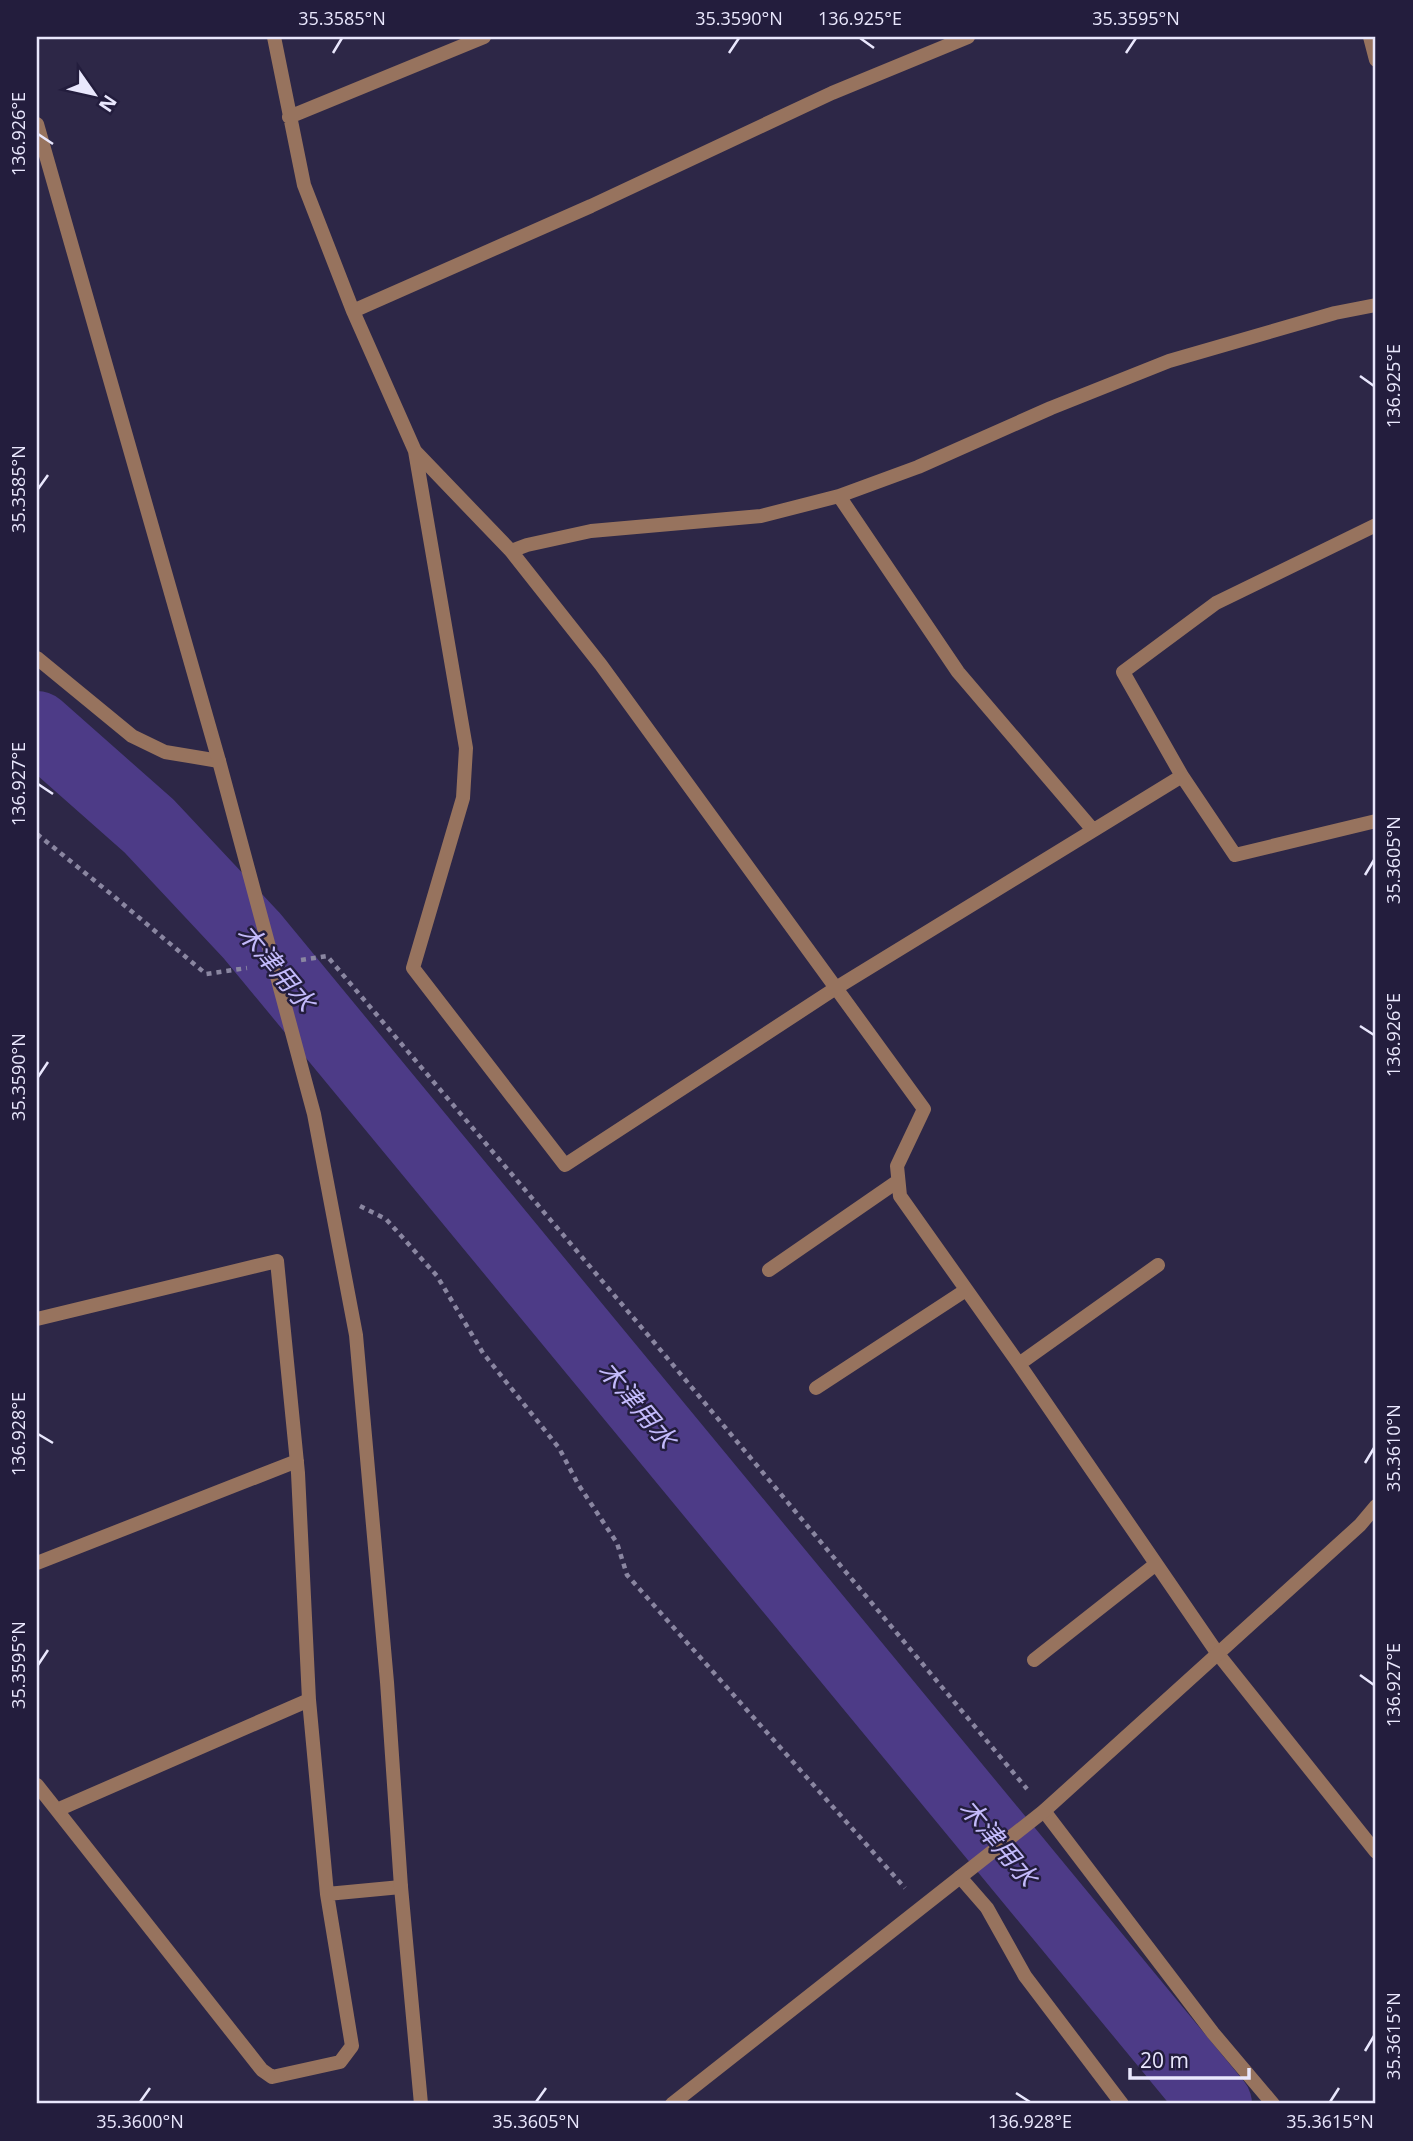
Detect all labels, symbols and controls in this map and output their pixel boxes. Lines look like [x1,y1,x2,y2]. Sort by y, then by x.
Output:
text: 35.3585°N [298,6,386,30]
text: 35.3590°N [695,6,783,30]
text: 136.925°E [818,6,902,30]
text: 35.3595°N [1092,6,1180,30]
north arrow [60,60,130,130]
text: N [93,90,123,117]
text: 136.926°E [6,92,30,176]
text: 136.925°E [1381,344,1405,428]
text: 35.3585°N [6,445,30,533]
text: 136.927°E [6,742,30,826]
text: 35.3605°N [1381,816,1405,904]
water label: 木津用水 [230,916,326,1021]
text: 136.926°E [1381,993,1405,1077]
text: 35.3590°N [6,1033,30,1121]
water label: 木津用水 [591,1353,687,1458]
text: 136.928°E [6,1392,30,1476]
text: 35.3610°N [1381,1404,1405,1492]
text: 35.3595°N [6,1621,30,1709]
text: 136.927°E [1381,1643,1405,1727]
water label: 木津用水 [952,1791,1048,1896]
text: 35.3615°N [1381,1992,1405,2080]
scale bar [1130,2036,1248,2080]
text: 20 m [1140,2046,1189,2074]
text: 35.3600°N [96,2109,184,2133]
text: 35.3605°N [492,2109,580,2133]
text: 136.928°E [988,2109,1072,2133]
text: 35.3615°N [1286,2109,1374,2133]

